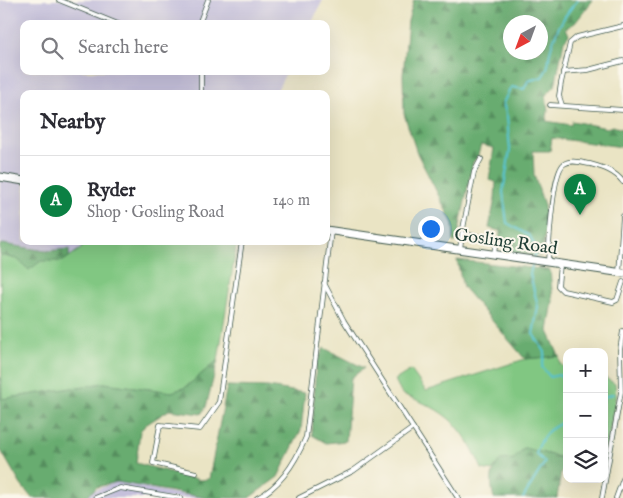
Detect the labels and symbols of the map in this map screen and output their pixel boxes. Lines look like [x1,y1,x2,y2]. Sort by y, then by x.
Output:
north arrow [503,15,548,60]
pin: A [564,174,596,215]
your location [418,216,444,242]
street label: Gosling Road [453,224,559,261]

